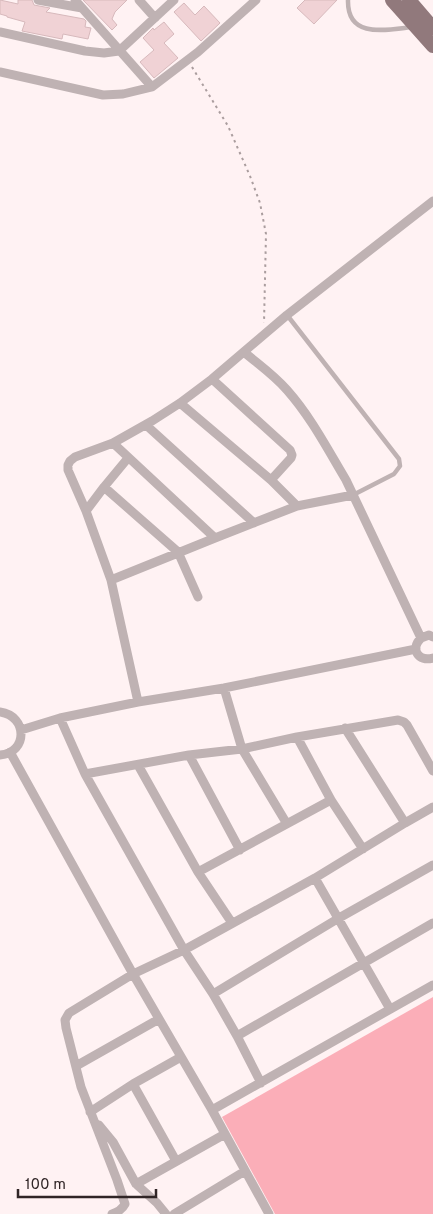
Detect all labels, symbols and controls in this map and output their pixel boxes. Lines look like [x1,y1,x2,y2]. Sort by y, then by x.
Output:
scale bar [18,1166,155,1198]
text: 100 m [25,1176,66,1195]

